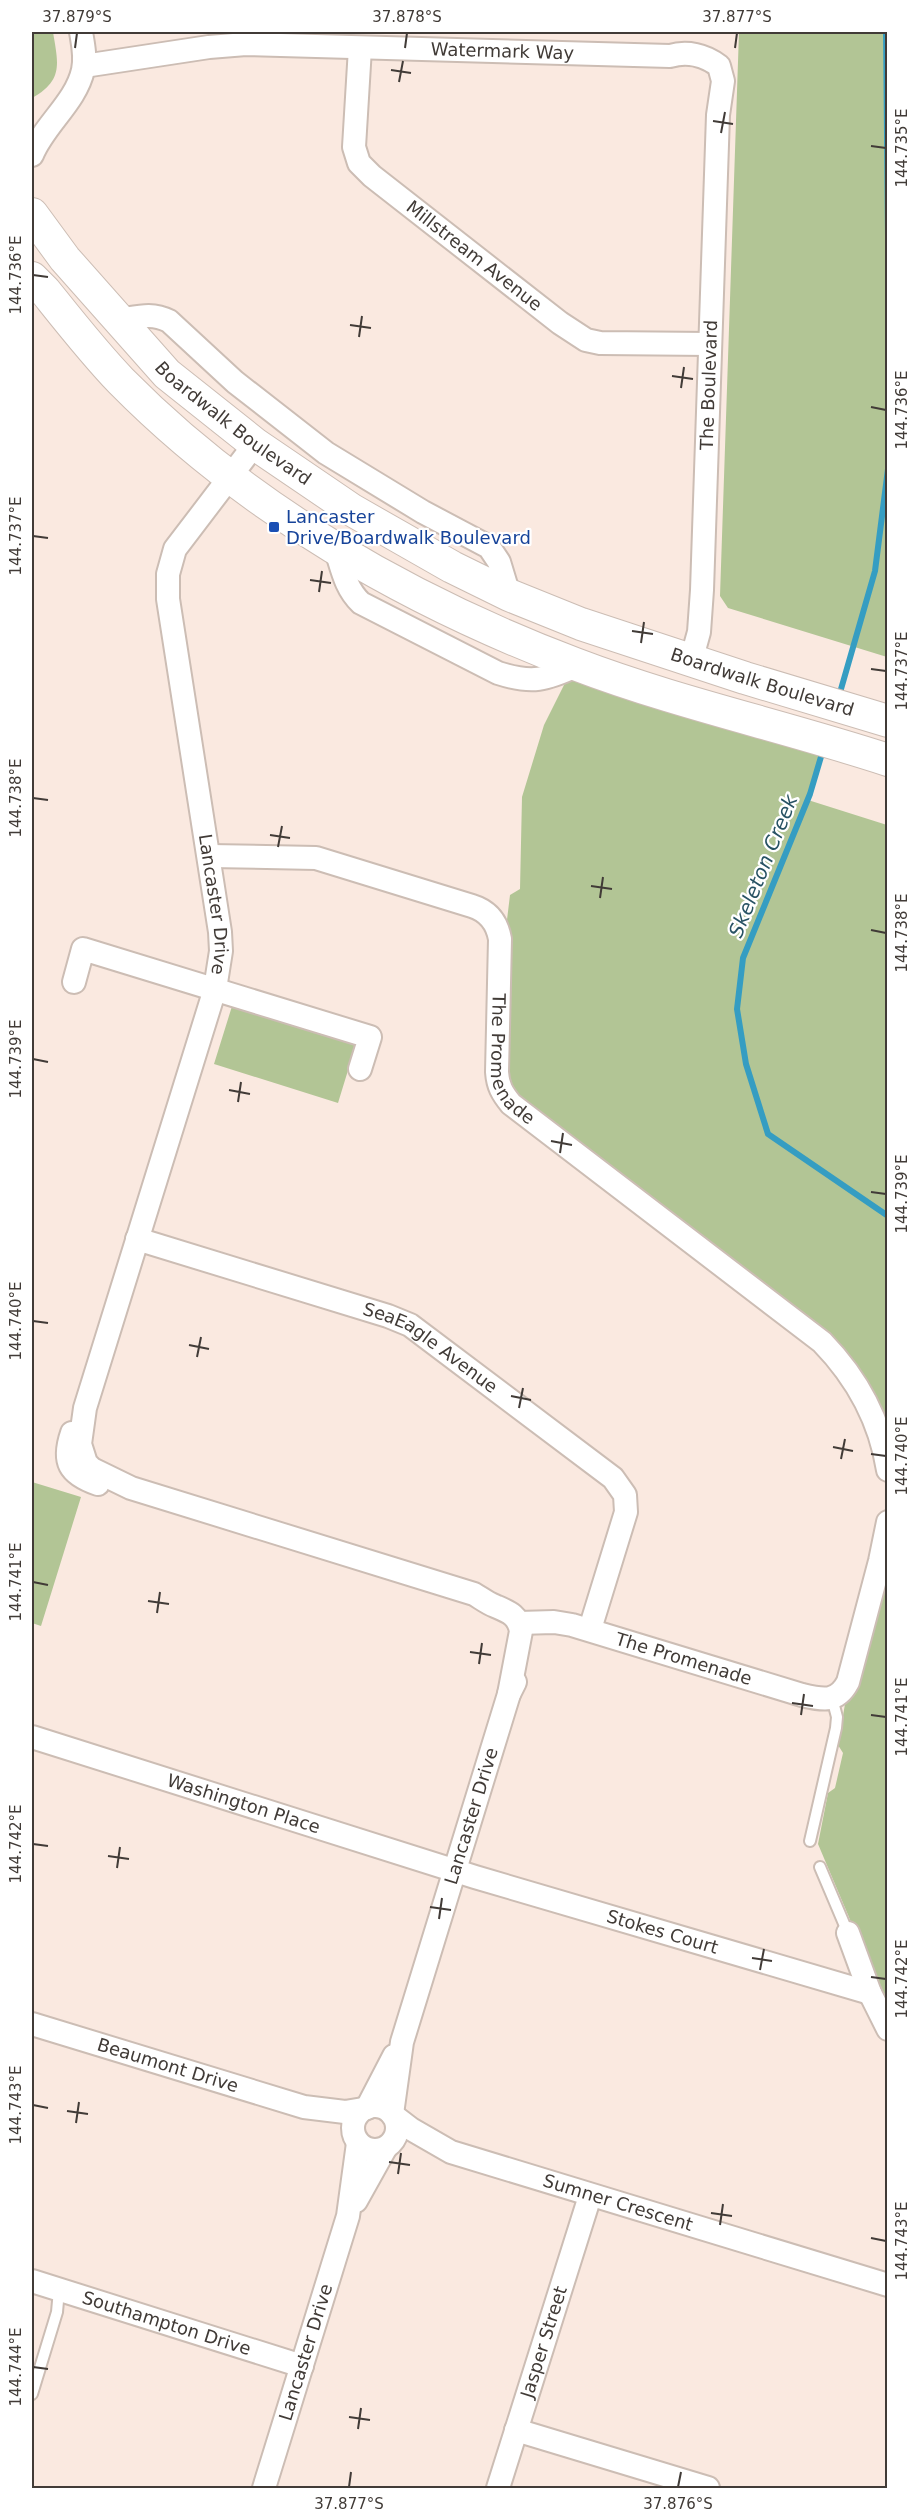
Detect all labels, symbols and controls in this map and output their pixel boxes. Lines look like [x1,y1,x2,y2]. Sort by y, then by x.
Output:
text: 37.879°S [42,8,112,26]
text: 37.878°S [372,8,442,26]
text: 37.877°S [702,8,772,26]
street label: Watermark Way [430,38,575,63]
text: 144.735°E [893,108,911,188]
street label: Millstream Avenue [402,196,546,315]
text: 144.736°E [7,235,25,315]
street label: The Boulevard [696,320,721,451]
street label: Boardwalk Boulevard [151,357,315,489]
text: 144.736°E [893,370,911,450]
text: 144.737°E [7,496,25,576]
place label: Lancaster Drive/Boardwalk Boulevard [286,506,531,548]
marker: Lancaster Drive/Boardwalk Boulevard [267,520,281,534]
text: 144.737°E [893,631,911,711]
street label: Boardwalk Boulevard [668,643,857,720]
text: 144.738°E [7,758,25,838]
water label: Skeleton Creek [723,790,803,941]
street label: Lancaster Drive [195,832,232,976]
text: 144.738°E [893,893,911,973]
street label: The Promenade [487,992,539,1128]
text: 144.739°E [7,1019,25,1099]
text: 144.739°E [893,1154,911,1234]
text: 144.740°E [7,1281,25,1361]
street label: SeaEagle Avenue [361,1298,502,1397]
text: 144.740°E [893,1416,911,1496]
text: 144.741°E [7,1542,25,1622]
street label: The Promenade [612,1628,755,1689]
text: 144.741°E [893,1677,911,1757]
street label: Lancaster Drive [440,1745,502,1887]
street label: Washington Place [165,1769,323,1837]
text: 144.742°E [7,1804,25,1884]
street label: Stokes Court [604,1905,721,1958]
text: 144.742°E [893,1939,911,2019]
street label: Beaumont Drive [95,2034,241,2096]
text: 144.743°E [7,2065,25,2145]
street label: Sumner Crescent [541,2170,696,2235]
text: 144.743°E [893,2201,911,2281]
street label: Lancaster Drive [274,2281,336,2423]
street label: Jasper Street [516,2283,571,2401]
street label: Southampton Drive [80,2286,254,2359]
text: 144.744°E [7,2327,25,2407]
text: 37.877°S [314,2495,384,2513]
text: 37.876°S [643,2495,713,2513]

